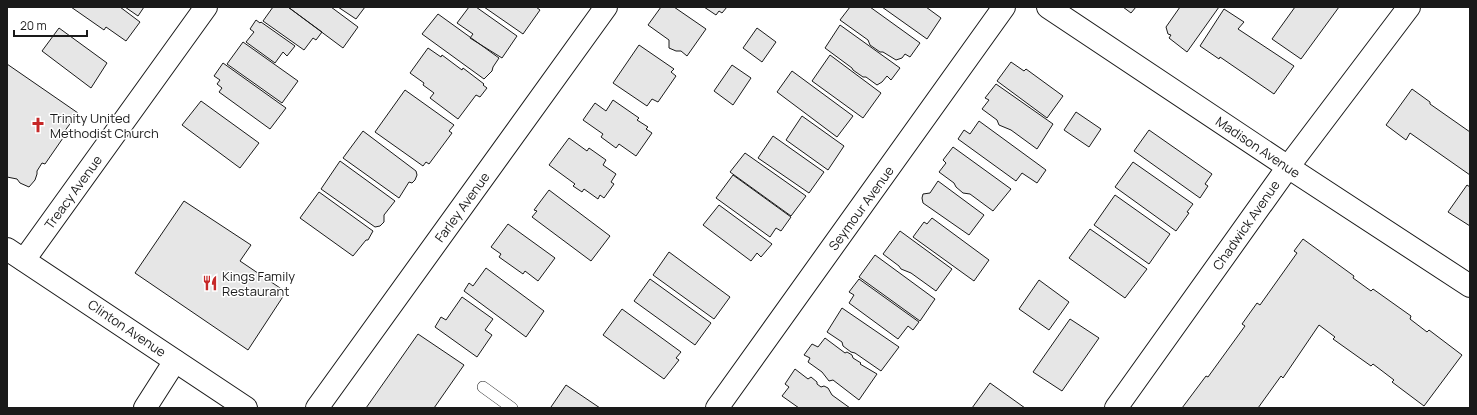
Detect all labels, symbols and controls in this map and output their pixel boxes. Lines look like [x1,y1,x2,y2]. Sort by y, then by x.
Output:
scale bar [14,12,87,38]
text: 20 m [20,17,47,34]
place label: Trinity United Methodist Church [50,109,159,142]
street label: Madison Avenue [1212,112,1304,182]
church icon: Trinity United Methodist Church [29,116,47,134]
street label: Treacy Avenue [40,151,106,233]
street label: Seymour Avenue [824,162,898,254]
street label: Farley Avenue [430,168,494,246]
street label: Chadwick Avenue [1208,176,1284,273]
place label: Kings Family Restaurant [222,267,295,300]
restaurant icon: Kings Family Restaurant [201,274,219,292]
street label: Clinton Avenue [84,295,170,361]

